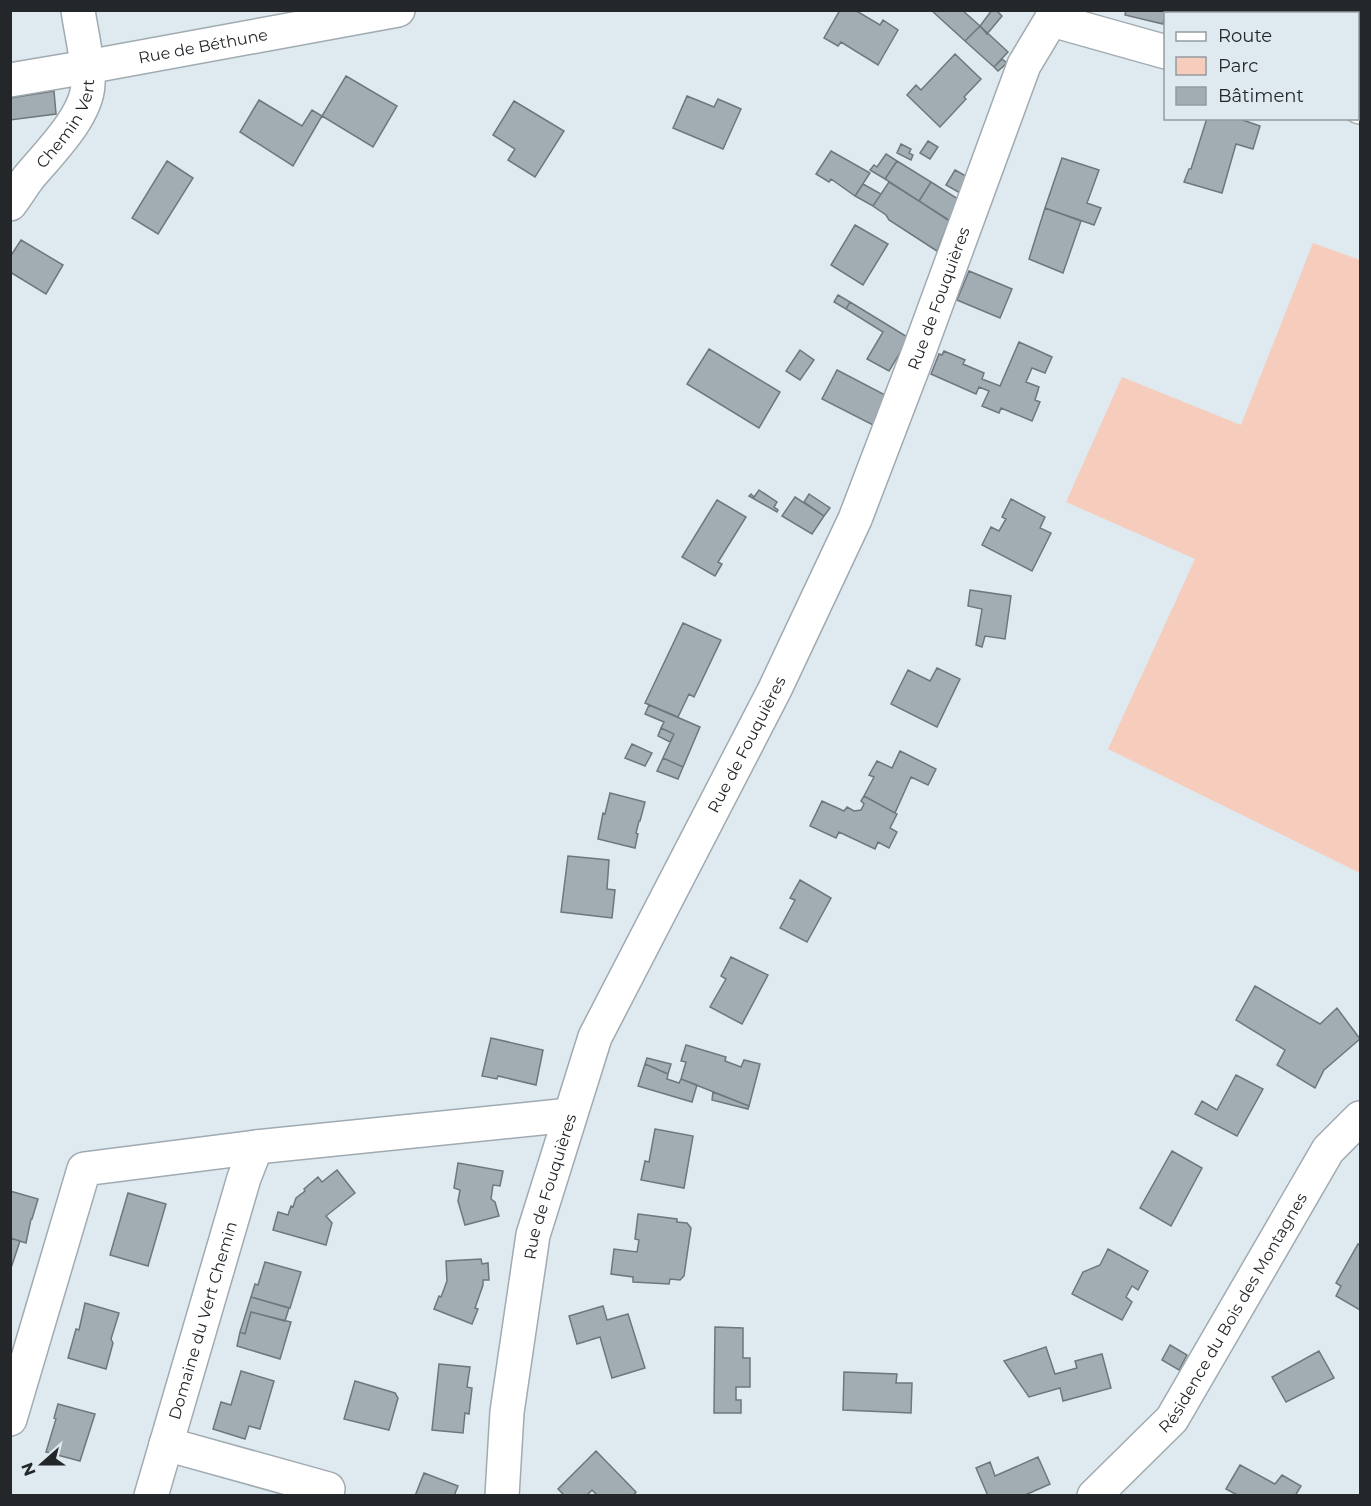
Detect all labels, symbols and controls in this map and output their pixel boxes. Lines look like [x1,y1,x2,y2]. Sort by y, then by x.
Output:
legend [1164,12,1359,120]
street label: Rue de Béthune [137,25,269,67]
text: Route [1218,25,1272,47]
text: Parc [1218,55,1258,77]
street label: Chemin Vert [32,79,98,172]
text: Bâtiment [1218,85,1304,107]
street label: Rue de Fouquières [904,224,974,373]
street label: Rue de Fouquières [704,673,790,816]
street label: Rue de Fouquières [521,1111,580,1261]
street label: Résidence du Bois des Montagnes [1155,1189,1311,1437]
street label: Domaine du Vert Chemin [165,1219,241,1422]
north arrow [12,1434,72,1494]
text: N [17,1460,40,1479]

